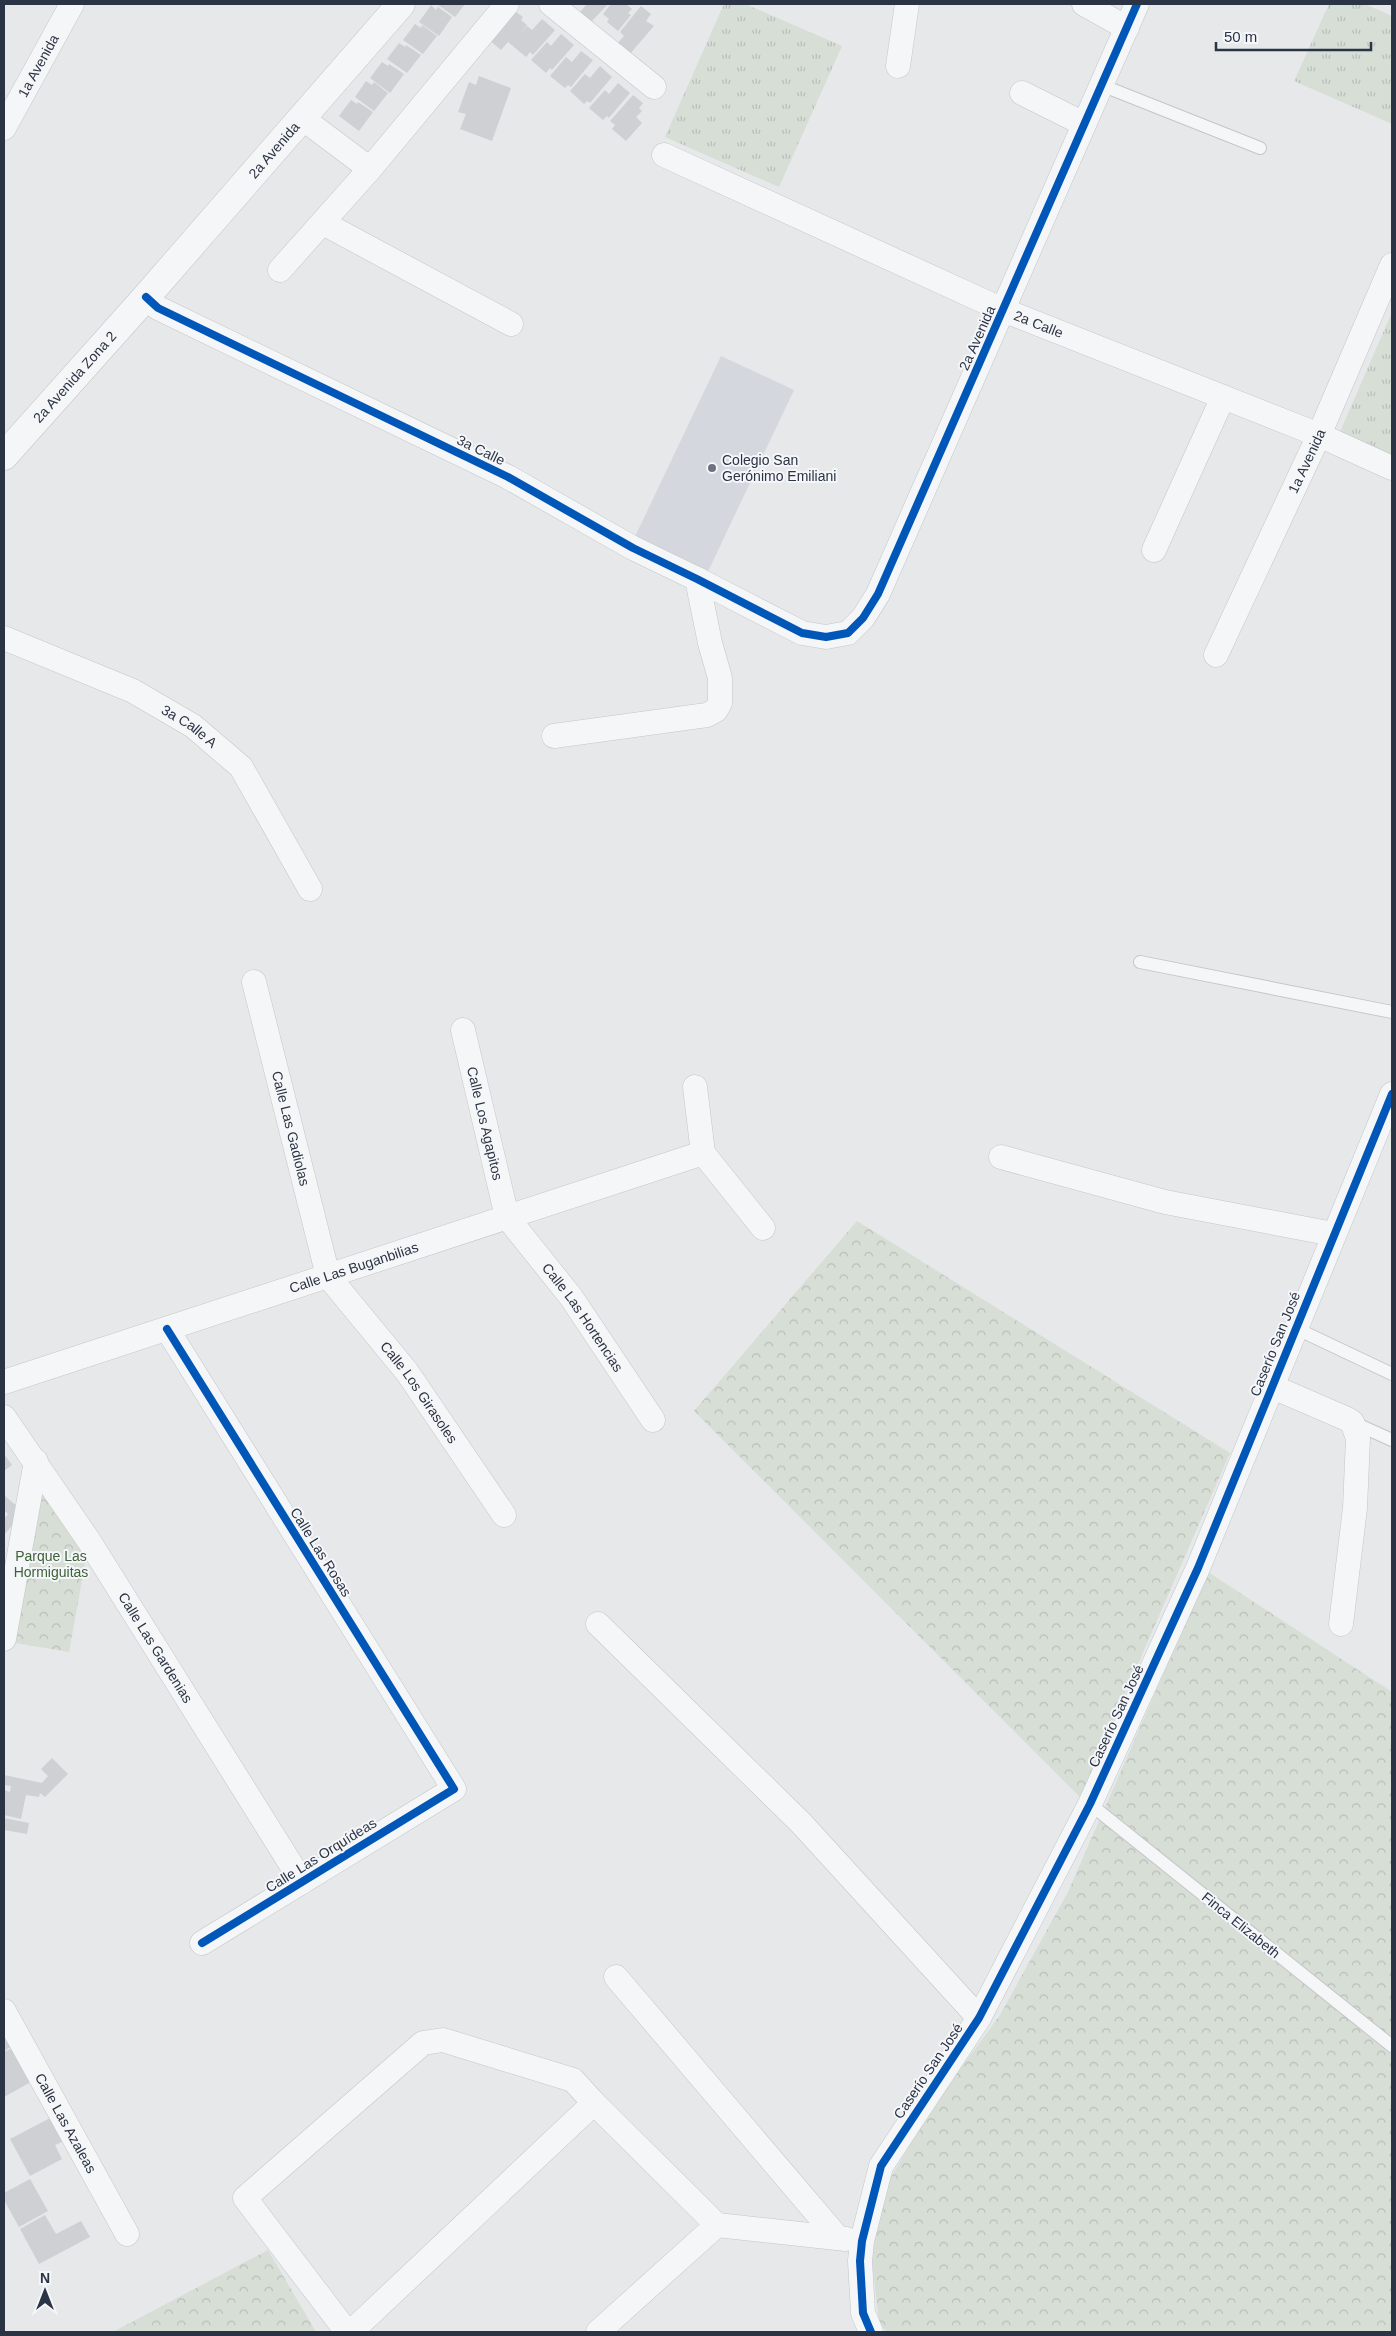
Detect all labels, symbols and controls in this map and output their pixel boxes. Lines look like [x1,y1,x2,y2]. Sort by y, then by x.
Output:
scale bar [1216,20,1371,52]
text: 50 m [1224,28,1257,45]
street label: 1a Avenida [15,31,62,100]
street label: 2a Avenida [245,119,303,181]
street label: 2a Avenida [956,303,998,373]
street label: 2a Calle [1012,307,1066,341]
street label: 2a Avenida Zona 2 [30,328,120,426]
street label: 1a Avenida [1285,426,1329,496]
street label: 3a Calle [454,432,508,469]
place label: Colegio San Gerónimo Emiliani [722,452,836,484]
marker: Colegio San Gerónimo Emiliani [706,462,718,474]
street label: 3a Calle A [159,702,221,751]
street label: Calle Los Agapitos [464,1065,506,1182]
street label: Calle Las Gadiolas [269,1069,313,1187]
street label: Calle Las Buganbilias [287,1239,420,1296]
street label: Calle Las Hortencias [539,1260,627,1375]
street label: Caserío San José [1247,1289,1303,1399]
street label: Calle Los Girasoles [377,1338,461,1446]
street label: Calle Las Rosas [287,1505,355,1599]
park label: Parque Las Hormiguitas [14,1548,88,1580]
street label: Calle Las Gardenias [115,1589,196,1706]
street label: Caserío San José [1085,1662,1147,1770]
street label: Calle Las Orquídeas [263,1814,379,1896]
street label: Finca Elizabeth [1199,1889,1283,1961]
street label: Caserío San José [890,2020,966,2122]
street label: Calle Las Azaleas [32,2070,100,2176]
north arrow [20,2266,70,2316]
text: N [40,2270,50,2286]

